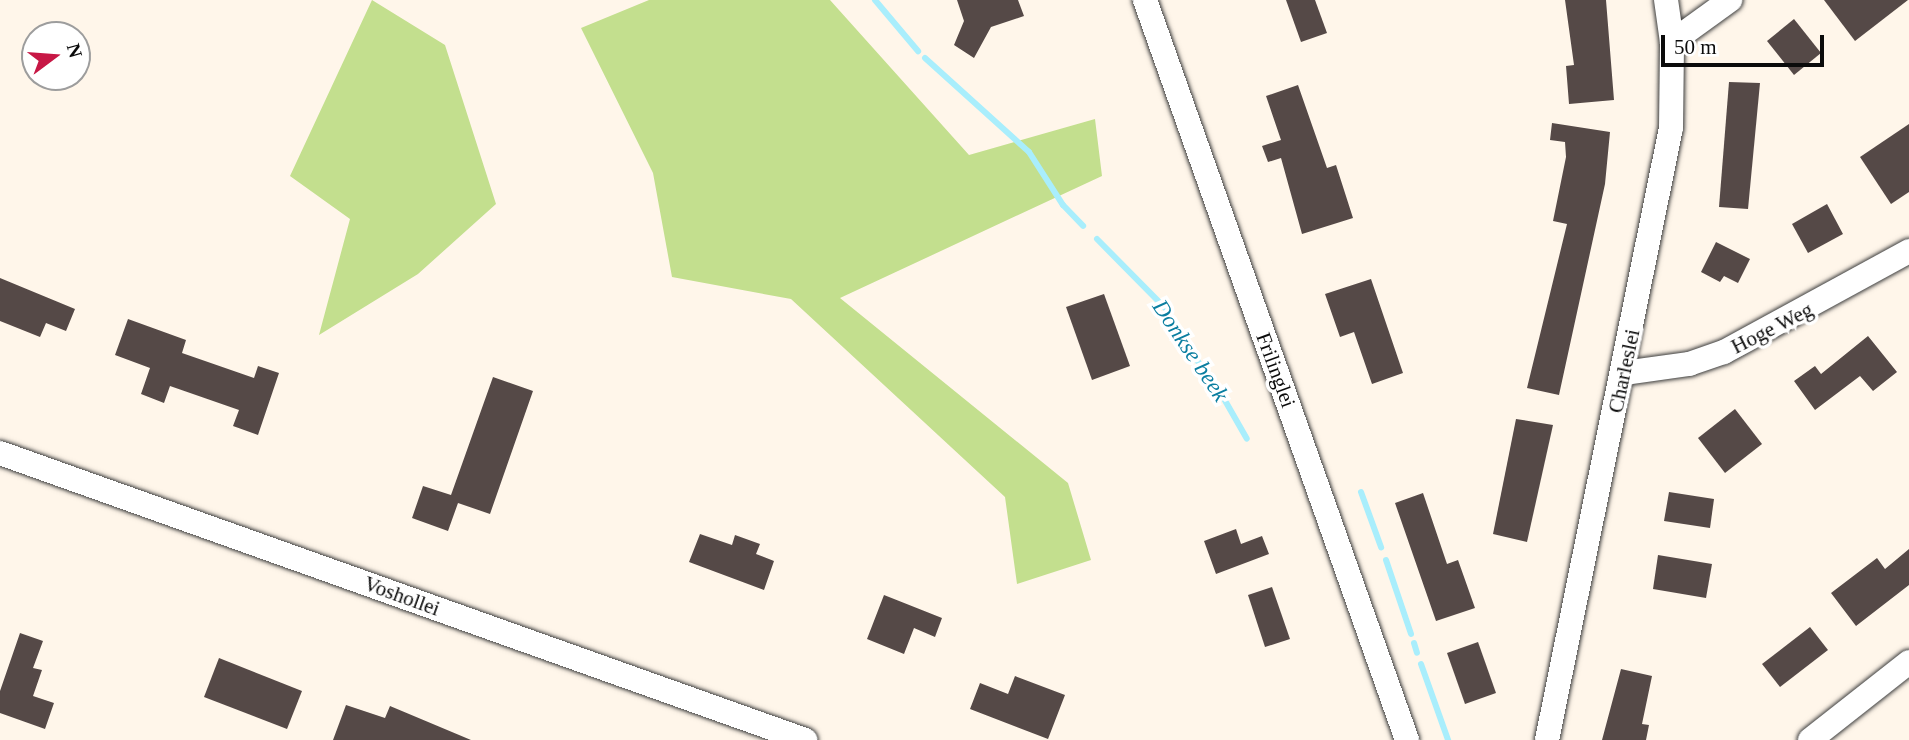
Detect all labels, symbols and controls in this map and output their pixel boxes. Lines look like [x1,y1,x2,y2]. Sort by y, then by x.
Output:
north arrow [21,21,91,91]
scale bar [1664,21,1827,65]
text: 50 m [1674,35,1717,59]
text: N [63,41,87,60]
water label: Donkse beek [1146,295,1234,407]
street label: Hoge Weg [1727,297,1817,359]
street label: Charleslei [1603,327,1645,415]
street label: Frilinglei [1251,329,1301,411]
street label: Voshollei [361,571,443,621]

